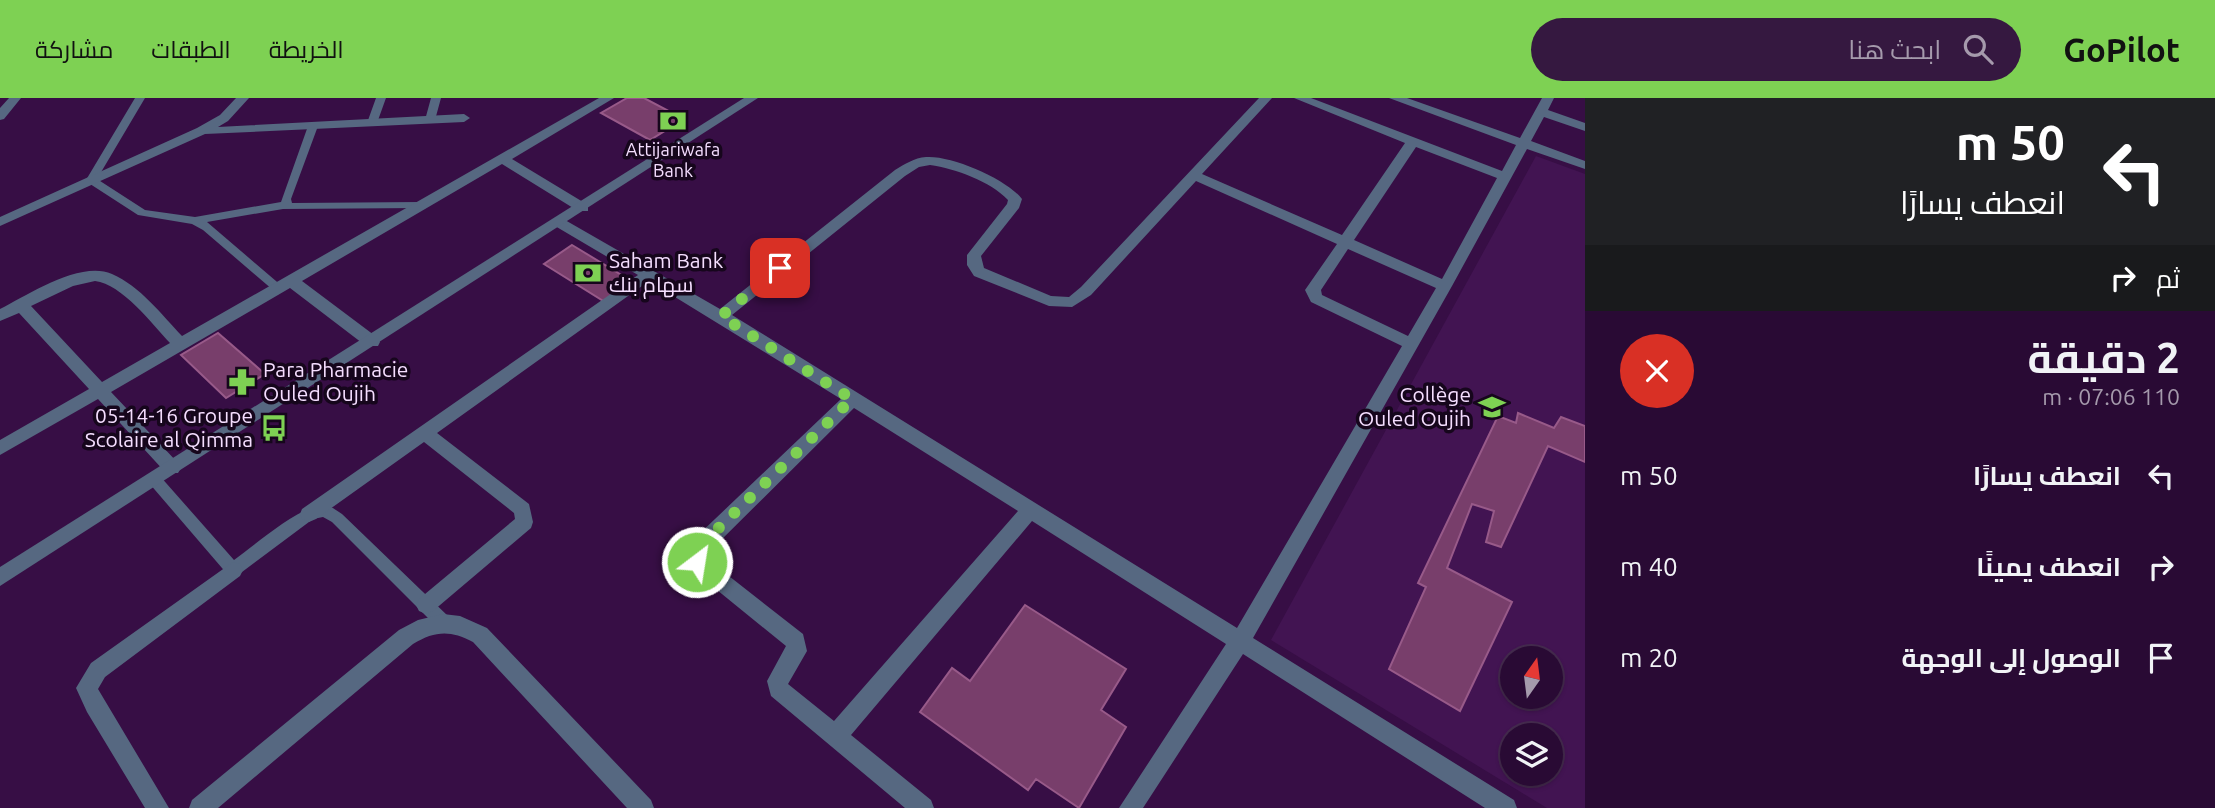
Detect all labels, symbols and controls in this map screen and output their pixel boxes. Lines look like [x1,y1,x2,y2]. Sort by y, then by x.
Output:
search box [1531,18,2021,81]
icon: search [1959,30,1997,68]
text: GoPilot [2063,31,2180,68]
text: ابحث هنا [1848,35,1941,64]
text: مشاركة [35,36,113,63]
text: الطبقات [151,36,231,63]
text: الخريطة [269,36,344,63]
bank icon: Attijariwafa Bank [658,106,688,136]
text: 50 m [1956,114,2065,169]
icon: left [2089,126,2180,217]
place label: Attijariwafa Bank [626,139,720,180]
text: انعطف يسارًا [1900,184,2065,220]
pin [750,238,810,298]
place label: Saham Bank سهام بنك [609,248,724,299]
icon: arrive [761,249,799,287]
bank icon: Saham Bank سهام بنك [573,258,603,288]
icon: right [2104,259,2142,297]
text: ثم [2156,264,2180,293]
button: close [1620,334,1694,408]
text: 2 دقيقة [2028,334,2180,381]
place label: Para Pharmacie Ouled Oujih [263,357,408,405]
pharmacy icon: Para Pharmacie Ouled Oujih [227,367,257,397]
place label: Collège Ouled Oujih [1358,382,1471,430]
text: 110 m · 07:06 [2042,384,2180,409]
school or university icon: Collège Ouled Oujih [1477,392,1507,422]
place label: 05-14-16 Groupe Scolaire al Qimma [85,403,253,451]
bus stop icon: 05-14-16 Groupe Scolaire al Qimma [259,413,289,443]
icon: left [2142,457,2180,495]
text: 50 m [1620,461,1678,490]
text: انعطف يسارًا [1973,461,2121,490]
position arrow [660,525,734,599]
icon: right [2142,548,2180,586]
text: 40 m [1620,552,1678,581]
text: انعطف يمينًا [1976,552,2121,581]
icon: arrive [2142,639,2180,677]
text: 20 m [1620,643,1678,672]
text: الوصول إلى الوجهة [1902,643,2121,672]
north arrow [1500,646,1563,709]
map controls [1500,646,1563,786]
button: layers [1500,723,1563,786]

